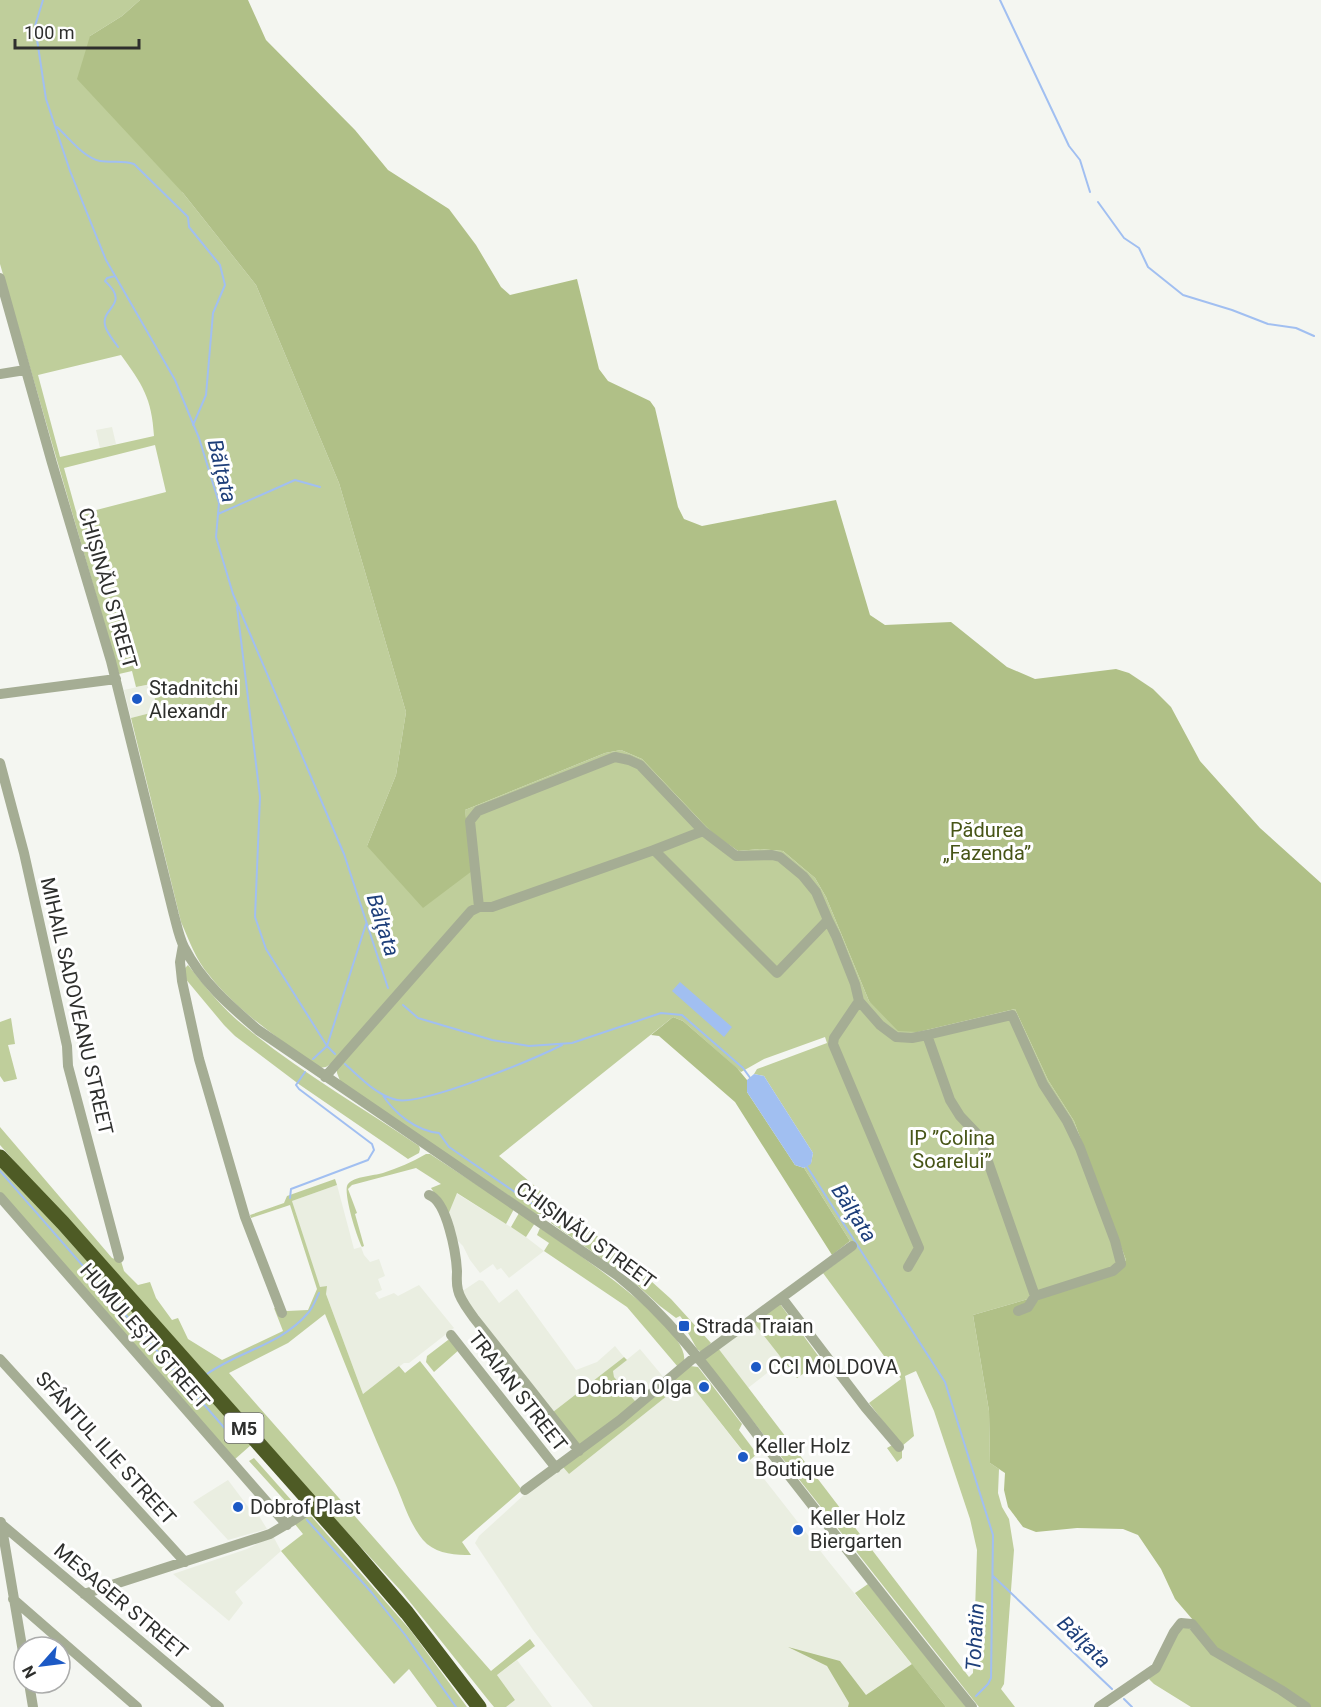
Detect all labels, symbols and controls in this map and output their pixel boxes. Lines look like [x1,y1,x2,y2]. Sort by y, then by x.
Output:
scale bar [15,12,140,50]
text: 100 m [24,22,75,43]
water label: Bălţata [203,437,241,505]
street label: CHIȘINĂU STREET [74,505,142,671]
place label: Stadnitchi Alexandr [149,676,238,723]
marker: Stadnitchi Alexandr [130,692,144,706]
park label: Pădurea „Fazenda” [943,818,1031,865]
street label: MIHAIL SADOVEANU STREET [36,875,118,1137]
water label: Bălţata [362,891,404,959]
park label: IP ”Colina Soarelui” [909,1126,995,1173]
street label: CHIȘINĂU STREET [512,1176,660,1294]
water label: Bălţata [826,1180,882,1246]
street label: HUMULEȘTI STREET [75,1258,215,1414]
place label: Strada Traian [696,1314,814,1338]
marker: Strada Traian [677,1319,691,1333]
street label: TRAIAN STREET [464,1326,572,1456]
place label: CCI MOLDOVA [768,1355,898,1379]
marker: CCI MOLDOVA [749,1360,763,1374]
street label: SFÂNTUL ILIE STREET [31,1366,181,1530]
place label: Dobrian Olga [577,1375,692,1399]
marker: Dobrian Olga [697,1380,711,1394]
road number: M5 [224,1413,264,1443]
place label: Keller Holz Boutique [755,1434,851,1481]
marker: Keller Holz Boutique [736,1450,750,1464]
place label: Dobrof Plast [250,1495,361,1519]
marker: Dobrof Plast [231,1500,245,1514]
place label: Keller Holz Biergarten [810,1506,906,1553]
marker: Keller Holz Biergarten [791,1523,805,1537]
street label: MESAGER STREET [49,1538,193,1664]
water label: Tohatin [961,1602,989,1672]
water label: Bălţata [1053,1611,1115,1673]
north arrow [12,1635,72,1695]
text: N [18,1662,40,1681]

